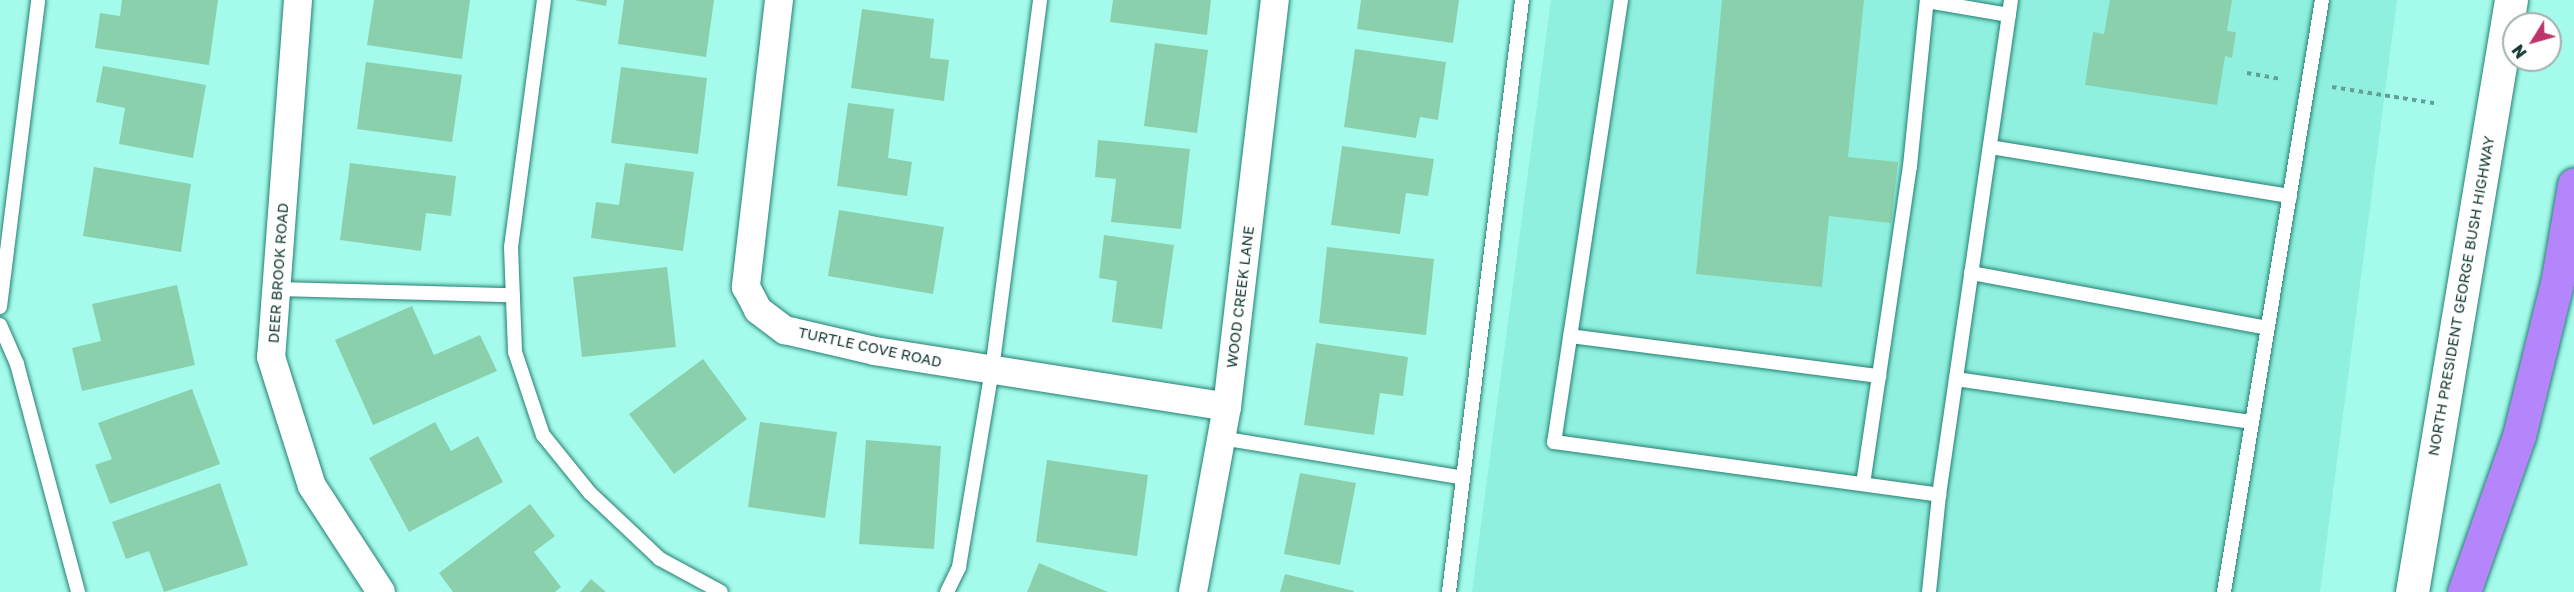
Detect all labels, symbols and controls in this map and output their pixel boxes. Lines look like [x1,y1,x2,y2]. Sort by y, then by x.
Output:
north arrow [2502,12,2562,72]
text: N [2508,41,2531,63]
street label: NORTH PRESIDENT GEORGE BUSH HIGHWAY [2424,135,2498,457]
street label: DEER BROOK ROAD [264,202,292,344]
street label: WOOD CREEK LANE [1222,225,1258,369]
street label: TURTLE COVE ROAD [796,323,944,371]

